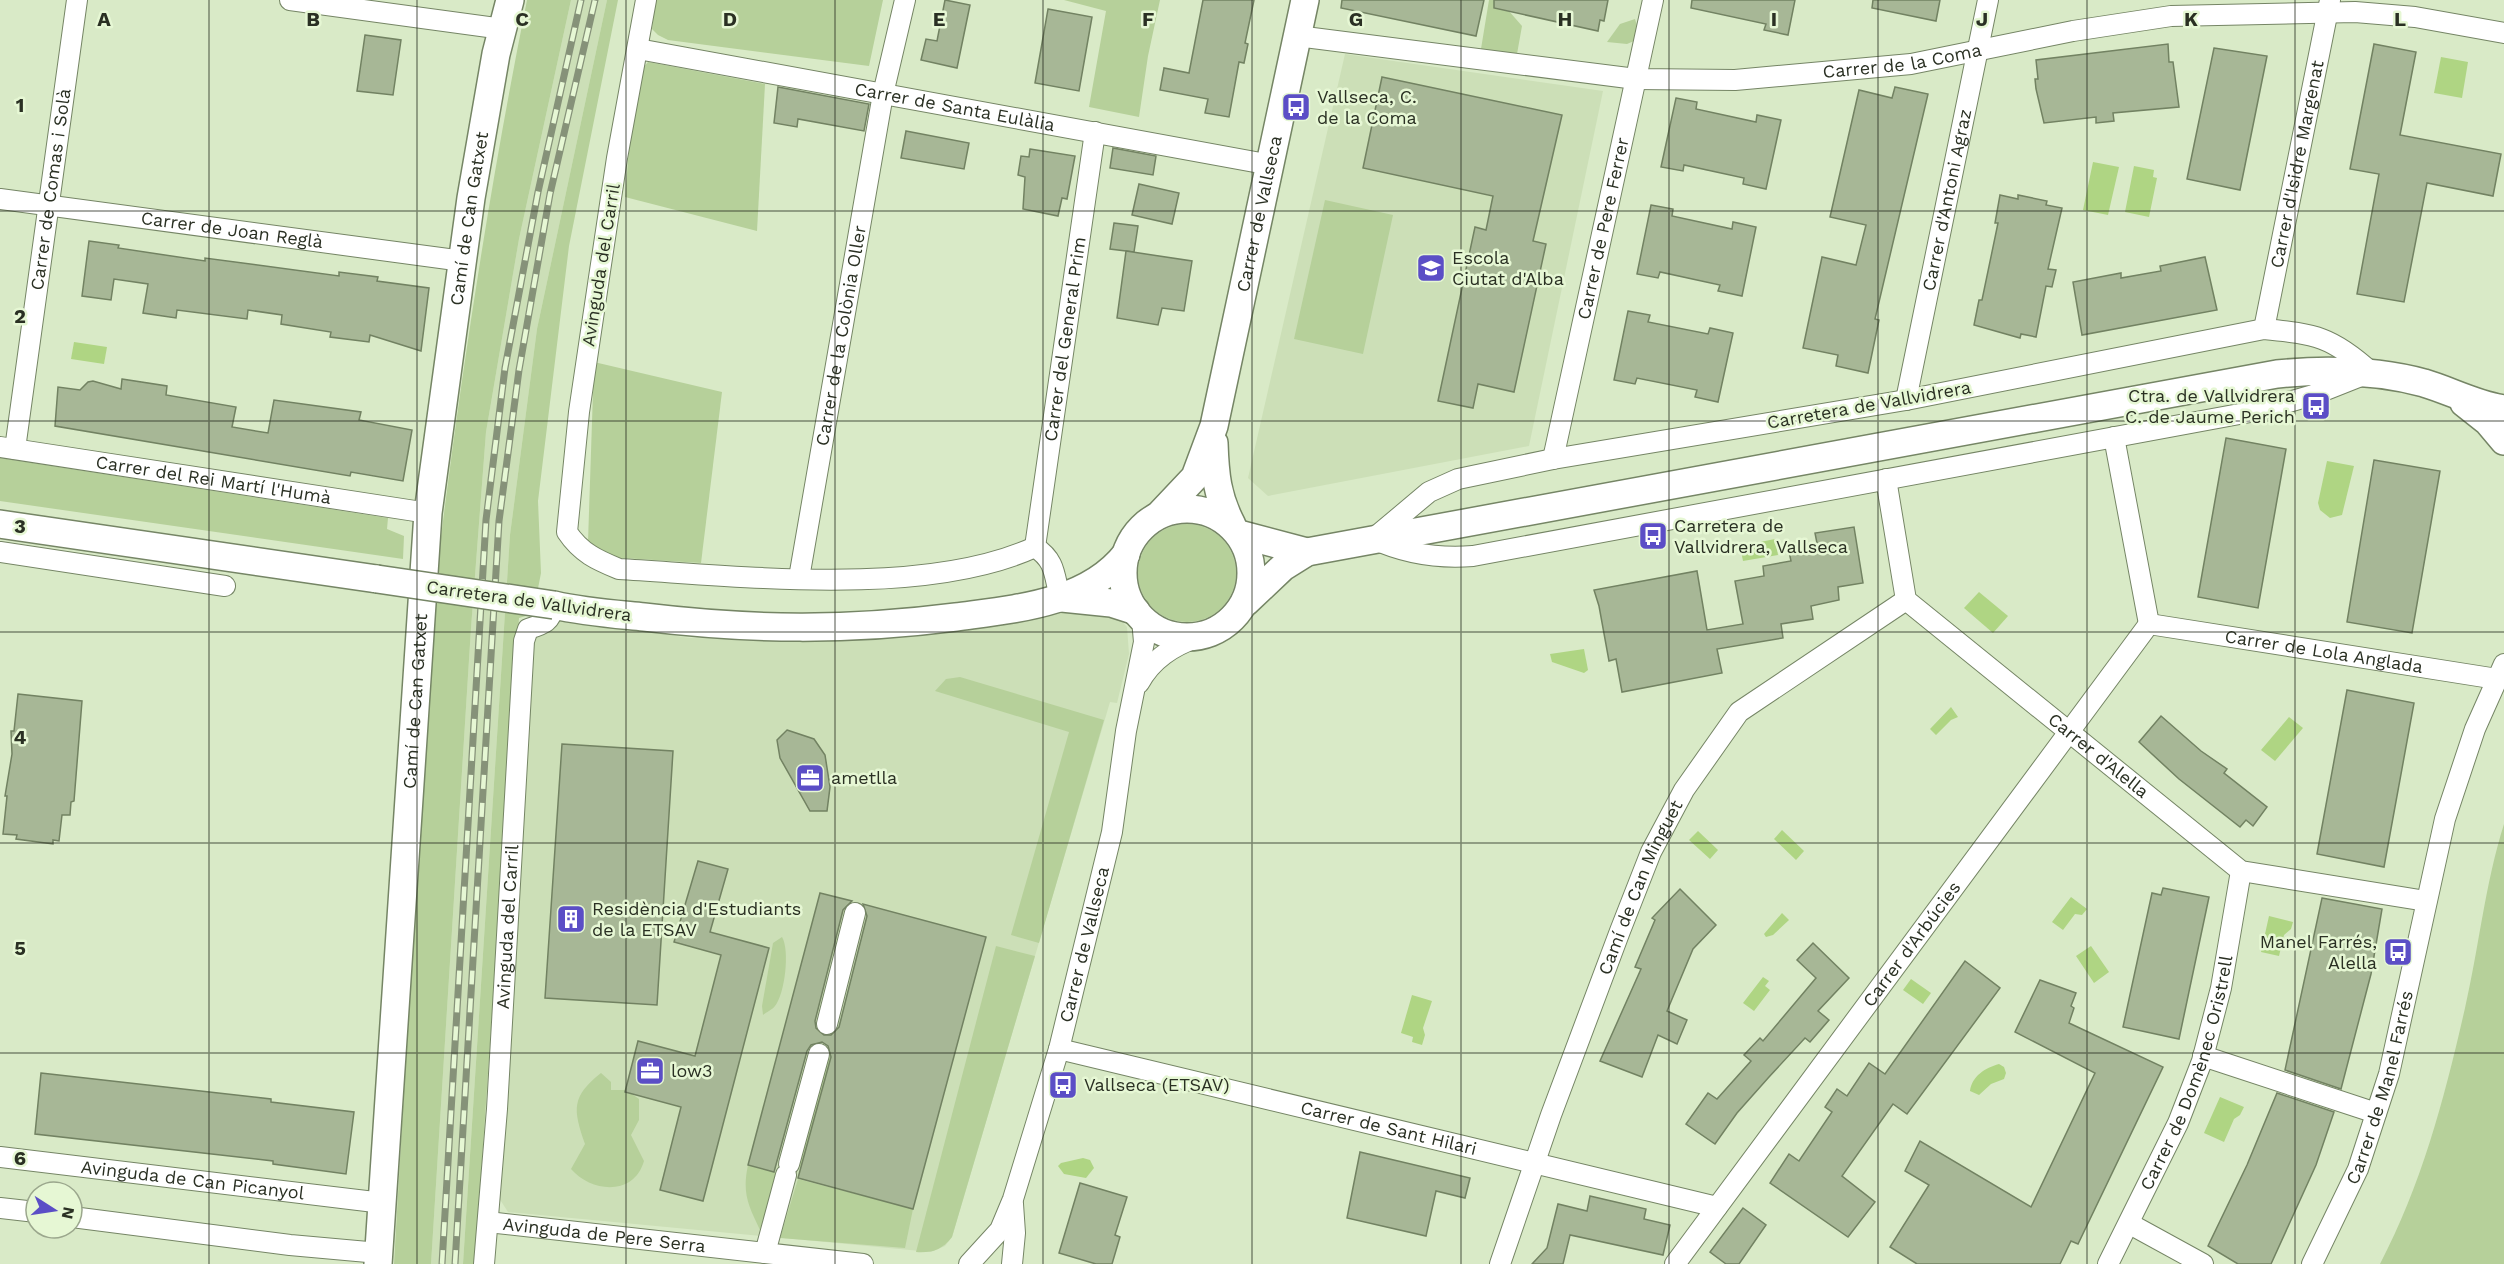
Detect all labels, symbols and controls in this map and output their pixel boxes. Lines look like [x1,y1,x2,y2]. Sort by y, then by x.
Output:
text: A [97,7,111,31]
text: B [306,7,320,31]
text: C [515,7,529,31]
text: D [723,7,737,31]
text: E [933,7,945,31]
text: F [1142,7,1154,31]
text: G [1349,7,1363,31]
text: H [1558,7,1572,31]
text: I [1771,7,1777,31]
text: J [1976,7,1988,31]
text: K [2184,7,2198,31]
text: L [2394,7,2406,31]
street label: Carrer de la Coma [1822,39,1983,82]
street label: Carrer d'Isidre Margenat [2265,58,2328,270]
street label: Carrer de Santa Eulàlia [853,78,1056,135]
place label: Vallseca, C. de la Coma [1317,86,1417,128]
street label: Carrer de Comas i Solà [26,87,75,292]
bus stop icon: Vallseca, C. de la Coma [1280,91,1312,123]
text: 1 [16,93,24,117]
street label: Carrer d'Antoni Agraz [1918,107,1975,293]
street label: Camí de Can Gatxet [445,129,492,307]
street label: Carrer de Vallseca [1232,133,1286,294]
street label: Carrer de Pere Ferrer [1573,135,1633,321]
street label: Avinguda del Carril [577,181,624,348]
street label: Carrer de Joan Reglà [140,207,324,252]
street label: Carrer de la Colònia Oller [811,224,870,447]
street label: Carrer del General Prim [1039,235,1090,443]
place label: Escola Ciutat d'Alba [1452,247,1564,289]
school or university icon: Escola Ciutat d'Alba [1415,252,1447,284]
text: 2 [14,304,26,328]
street label: Carretera de Vallvidrera [1765,376,1973,433]
place label: Ctra. de Vallvidrera C. de Jaume Perich [2125,385,2295,427]
bus stop icon: Ctra. de Vallvidrera C. de Jaume Perich [2300,390,2332,422]
street label: Carrer del Rei Martí l'Humà [94,451,333,508]
text: 3 [14,514,26,538]
place label: Carretera de Vallvidrera, Vallseca [1674,515,1848,557]
bus stop icon: Carretera de Vallvidrera, Vallseca [1637,520,1669,552]
street label: Carretera de Vallvidrera [425,576,633,625]
street label: Camí de Can Gatxet [399,612,431,790]
street label: Carrer de Lola Anglada [2223,625,2424,677]
street label: Carrer d'Alella [2044,708,2153,802]
text: 4 [14,725,27,749]
office icon: ametlla [794,762,826,794]
place label: ametlla [831,767,897,788]
street label: Camí de Can Minguet [1594,796,1687,978]
street label: Avinguda del Carril [492,843,522,1010]
street label: Carrer de Vallseca [1055,864,1113,1025]
street label: Carrer d'Arbúcies [1858,877,1965,1011]
place label: Residència d'Estudiants de la ETSAV [592,898,801,940]
building icon: Residència d'Estudiants de la ETSAV [555,903,587,935]
place label: Manel Farrés, Alella [2260,931,2377,973]
text: 5 [14,936,26,960]
bus stop icon: Manel Farrés, Alella [2382,936,2414,968]
street label: Carrer de Domènec Oristrell [2135,953,2236,1193]
street label: Carrer de Manel Farrés [2341,989,2417,1188]
office icon: low3 [634,1055,666,1087]
place label: low3 [671,1060,713,1081]
bus stop icon: Vallseca (ETSAV) [1047,1069,1079,1101]
place label: Vallseca (ETSAV) [1084,1074,1230,1095]
street label: Carrer de Sant Hilari [1299,1096,1479,1159]
text: 6 [14,1146,26,1170]
street label: Avinguda de Can Picanyol [80,1156,306,1204]
north arrow [24,1180,84,1240]
text: N [58,1205,79,1221]
street label: Avinguda de Pere Serra [502,1213,707,1256]

